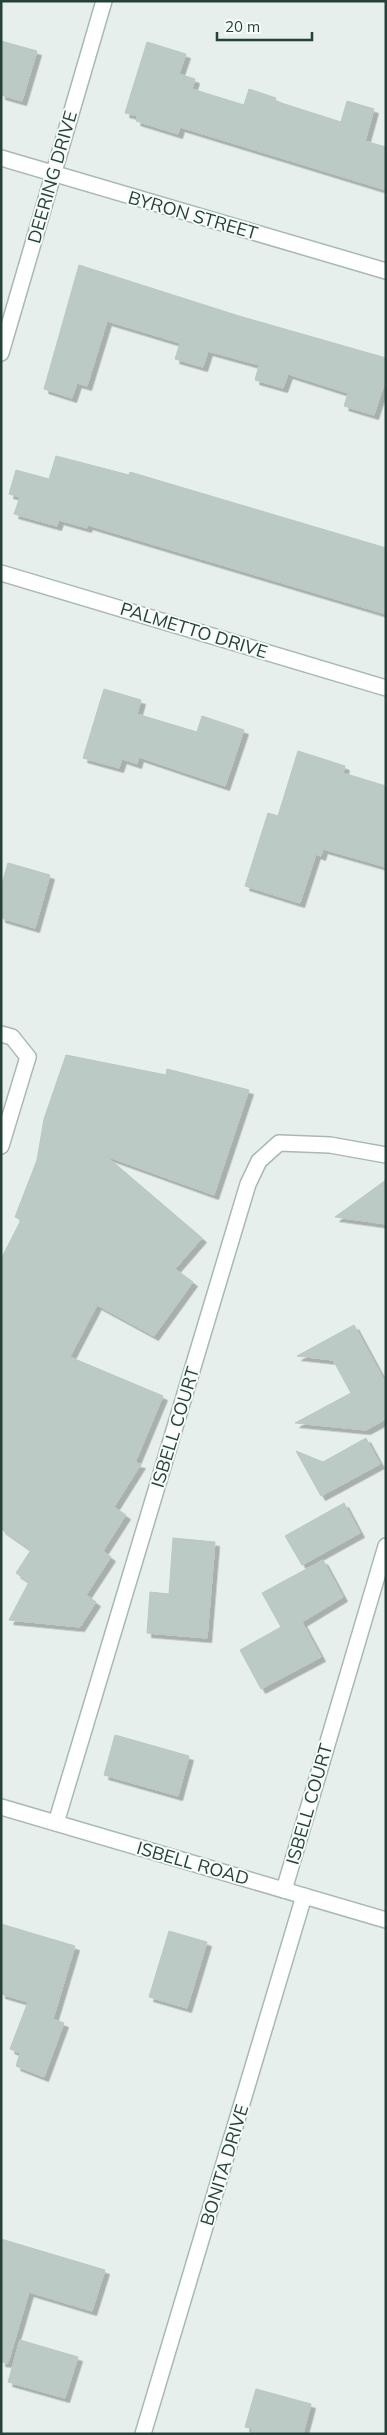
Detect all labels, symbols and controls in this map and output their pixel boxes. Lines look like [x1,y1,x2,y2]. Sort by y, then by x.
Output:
scale bar [217,10,312,42]
text: 20 m [225,17,260,36]
street label: DEERING DRIVE [22,108,82,246]
street label: BYRON STREET [126,186,261,245]
street label: PALMETTO DRIVE [118,597,270,663]
street label: ISBELL COURT [146,1364,204,1490]
street label: ISBELL COURT [281,1741,337,1867]
street label: ISBELL ROAD [134,1836,252,1890]
street label: BONITA DRIVE [195,2102,253,2228]

